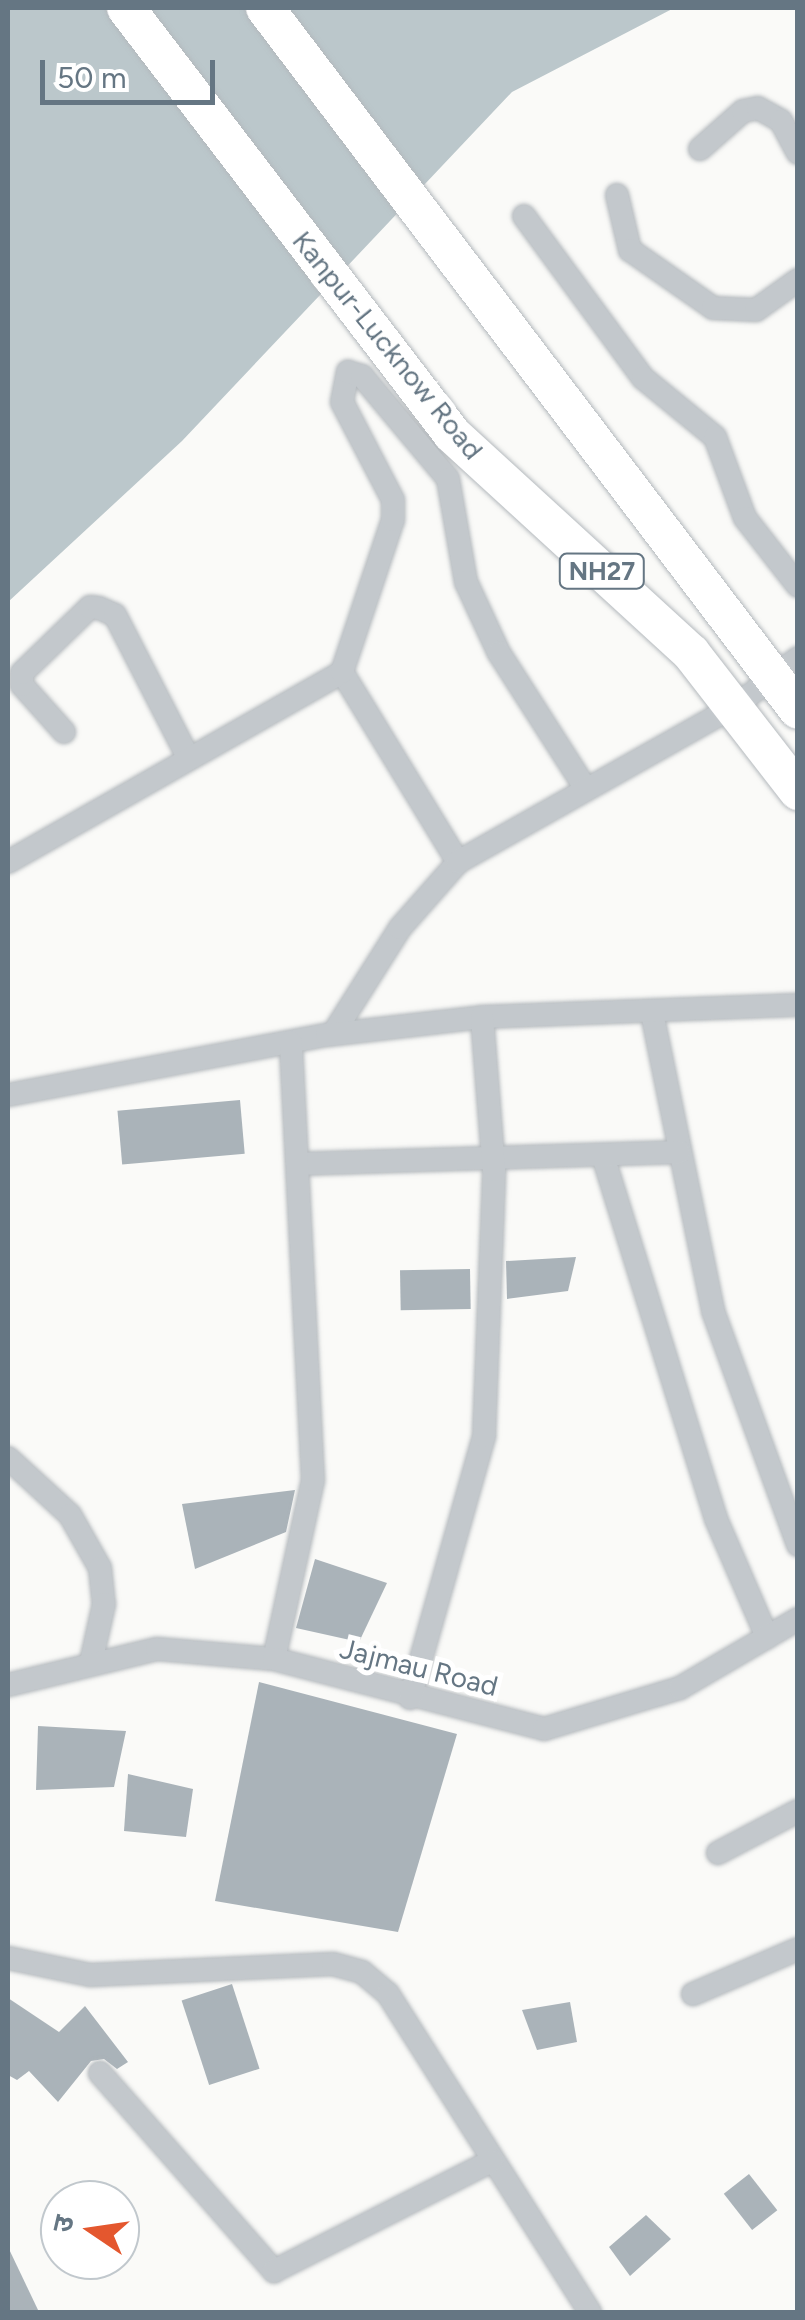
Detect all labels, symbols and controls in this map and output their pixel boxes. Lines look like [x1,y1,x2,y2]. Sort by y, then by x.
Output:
scale bar [45,40,220,102]
text: 50 m [57,59,126,96]
street label: Kanpur-Lucknow Road [286,224,490,466]
road number: NH27 [557,551,647,591]
street label: Jajmau Road [337,1631,501,1703]
north arrow [40,2180,140,2280]
text: उ [44,2212,81,2236]

